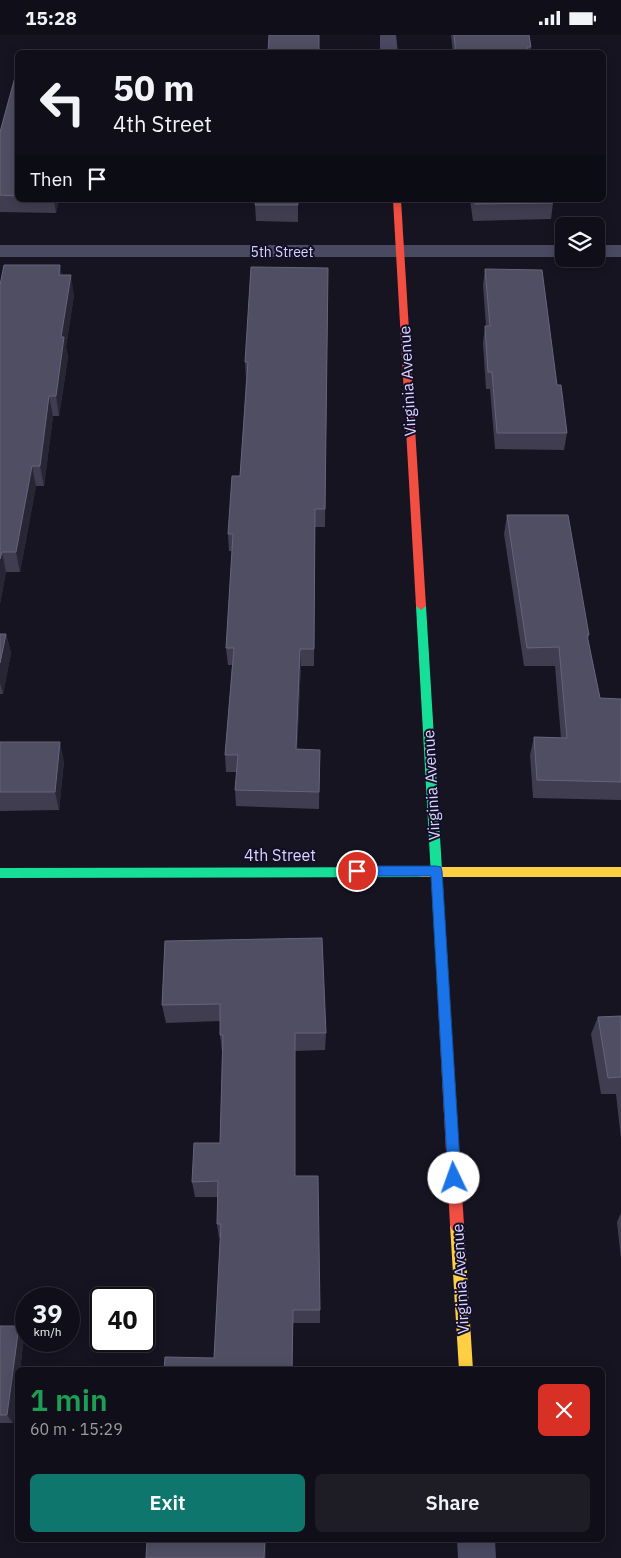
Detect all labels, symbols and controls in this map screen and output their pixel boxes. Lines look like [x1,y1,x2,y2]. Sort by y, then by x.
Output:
text: 15:28 [25,6,77,30]
text: 50 m [113,65,195,111]
icon: left [30,70,95,135]
text: 4th Street [113,109,212,138]
icon: arrive [83,165,111,193]
text: Then [30,167,73,191]
map controls [555,217,605,267]
button: layers [555,217,605,267]
street label: 5th Street [251,243,314,261]
street label: Virginia Avenue [394,325,420,437]
street label: Virginia Avenue [418,729,444,841]
street label: 4th Street [244,845,316,865]
pin [336,850,378,892]
icon: arrive [343,857,371,885]
position arrow [427,1151,479,1203]
street label: Virginia Avenue [447,1223,473,1335]
speed limit sign: 40 [90,1287,155,1352]
text: 39 [32,1297,63,1330]
text: km/h [33,1324,62,1339]
text: 1 min [30,1380,108,1419]
button: close [538,1384,590,1436]
text: 60 m · 15:29 [30,1419,123,1439]
button: Exit [30,1474,305,1532]
button: Share [315,1474,590,1532]

